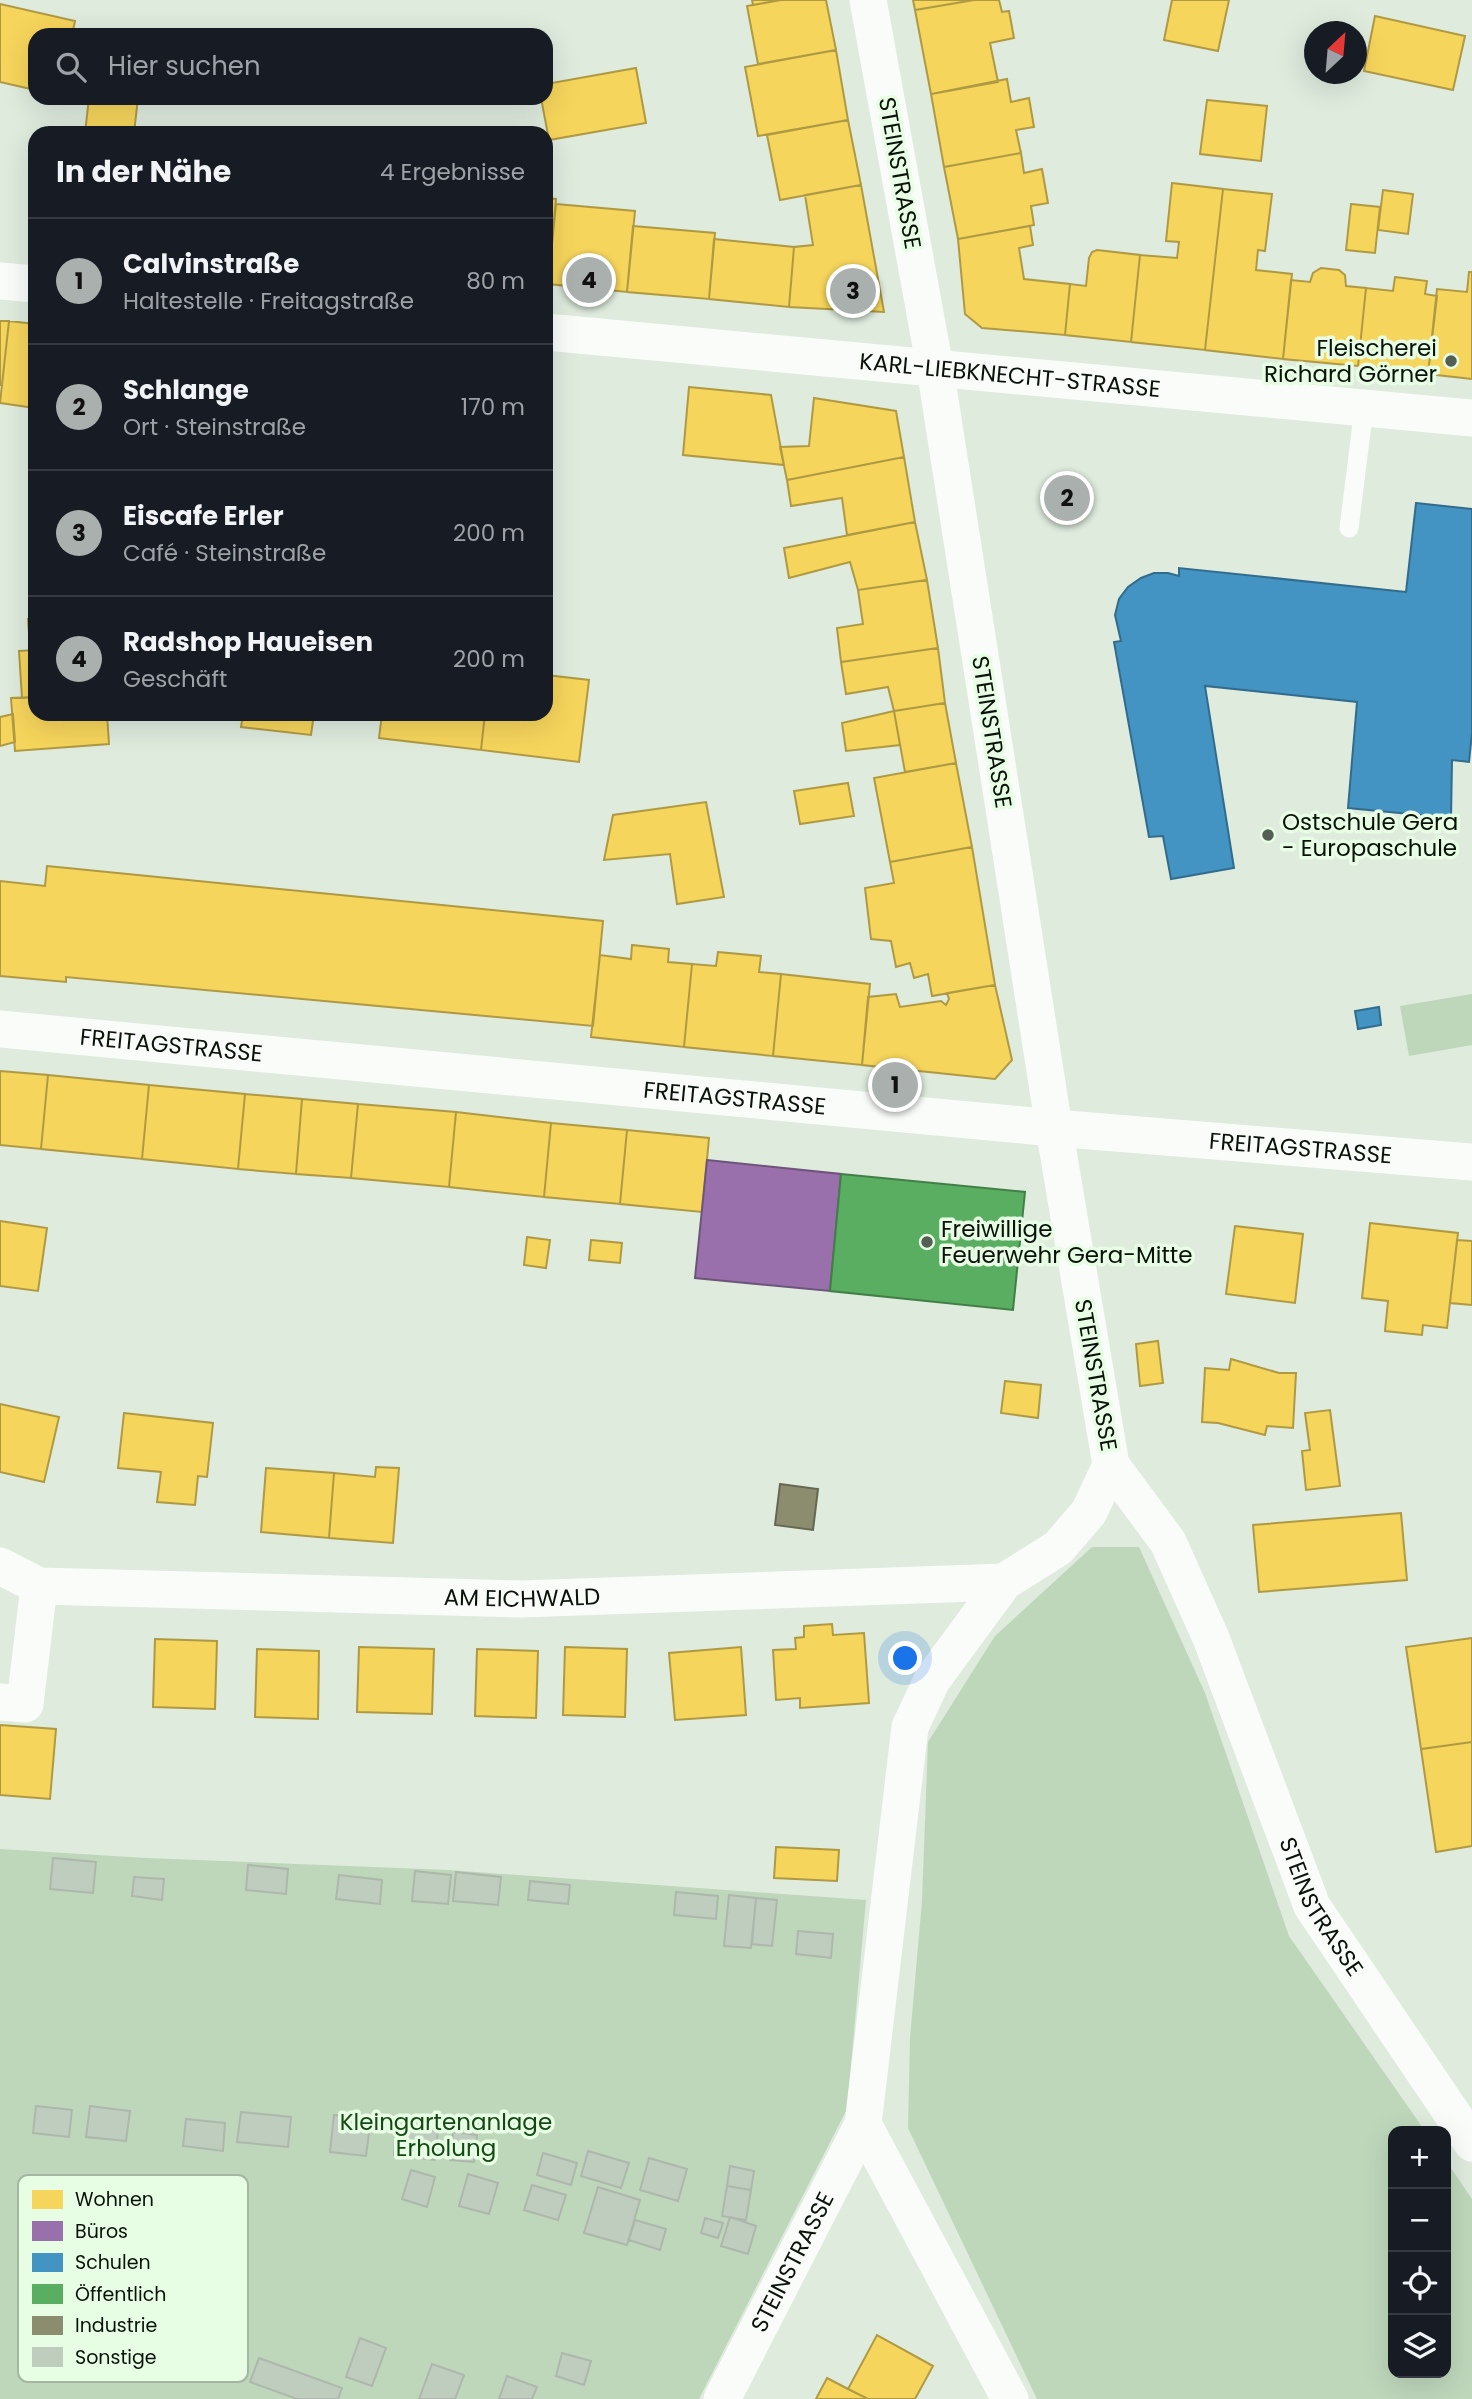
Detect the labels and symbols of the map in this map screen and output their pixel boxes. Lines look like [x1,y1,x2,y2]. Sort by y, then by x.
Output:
north arrow [1304,21,1367,84]
street label: STEINSTRASSE [871,94,929,252]
pin: 4 [566,254,612,306]
pin: 3 [830,265,876,317]
place label: Fleischerei Richard Görner [1264,332,1437,390]
street label: KARL-LIEBKNECHT-STRASSE [858,345,1162,405]
marker: Fleischerei Richard Görner [1443,353,1459,369]
pin: 2 [1044,472,1090,524]
street label: STEINSTRASSE [964,654,1020,810]
place label: Ostschule Gera - Europaschule [1282,806,1458,864]
marker: Ostschule Gera - Europaschule [1260,827,1276,843]
street label: FREITAGSTRASSE [79,1021,264,1070]
pin: 1 [872,1059,918,1111]
street label: FREITAGSTRASSE [642,1074,827,1123]
street label: FREITAGSTRASSE [1208,1125,1393,1171]
place label: Freiwillige Feuerwehr Gera-Mitte [941,1213,1192,1271]
marker: Freiwillige Feuerwehr Gera-Mitte [919,1234,935,1250]
street label: STEINSTRASSE [1067,1296,1125,1454]
street label: AM EICHWALD [443,1580,601,1615]
your location [888,1641,922,1675]
street label: STEINSTRASSE [1272,1833,1371,1983]
park label: Kleingartenanlage Erholung [340,2106,552,2164]
legend [18,2175,248,2382]
text: Wohnen [75,2186,154,2213]
street label: STEINSTRASSE [743,2186,842,2338]
text: Büros [75,2218,128,2245]
text: Schulen [75,2249,151,2276]
text: Öffentlich [75,2281,166,2308]
text: Industrie [75,2312,157,2339]
text: Sonstige [75,2344,157,2371]

